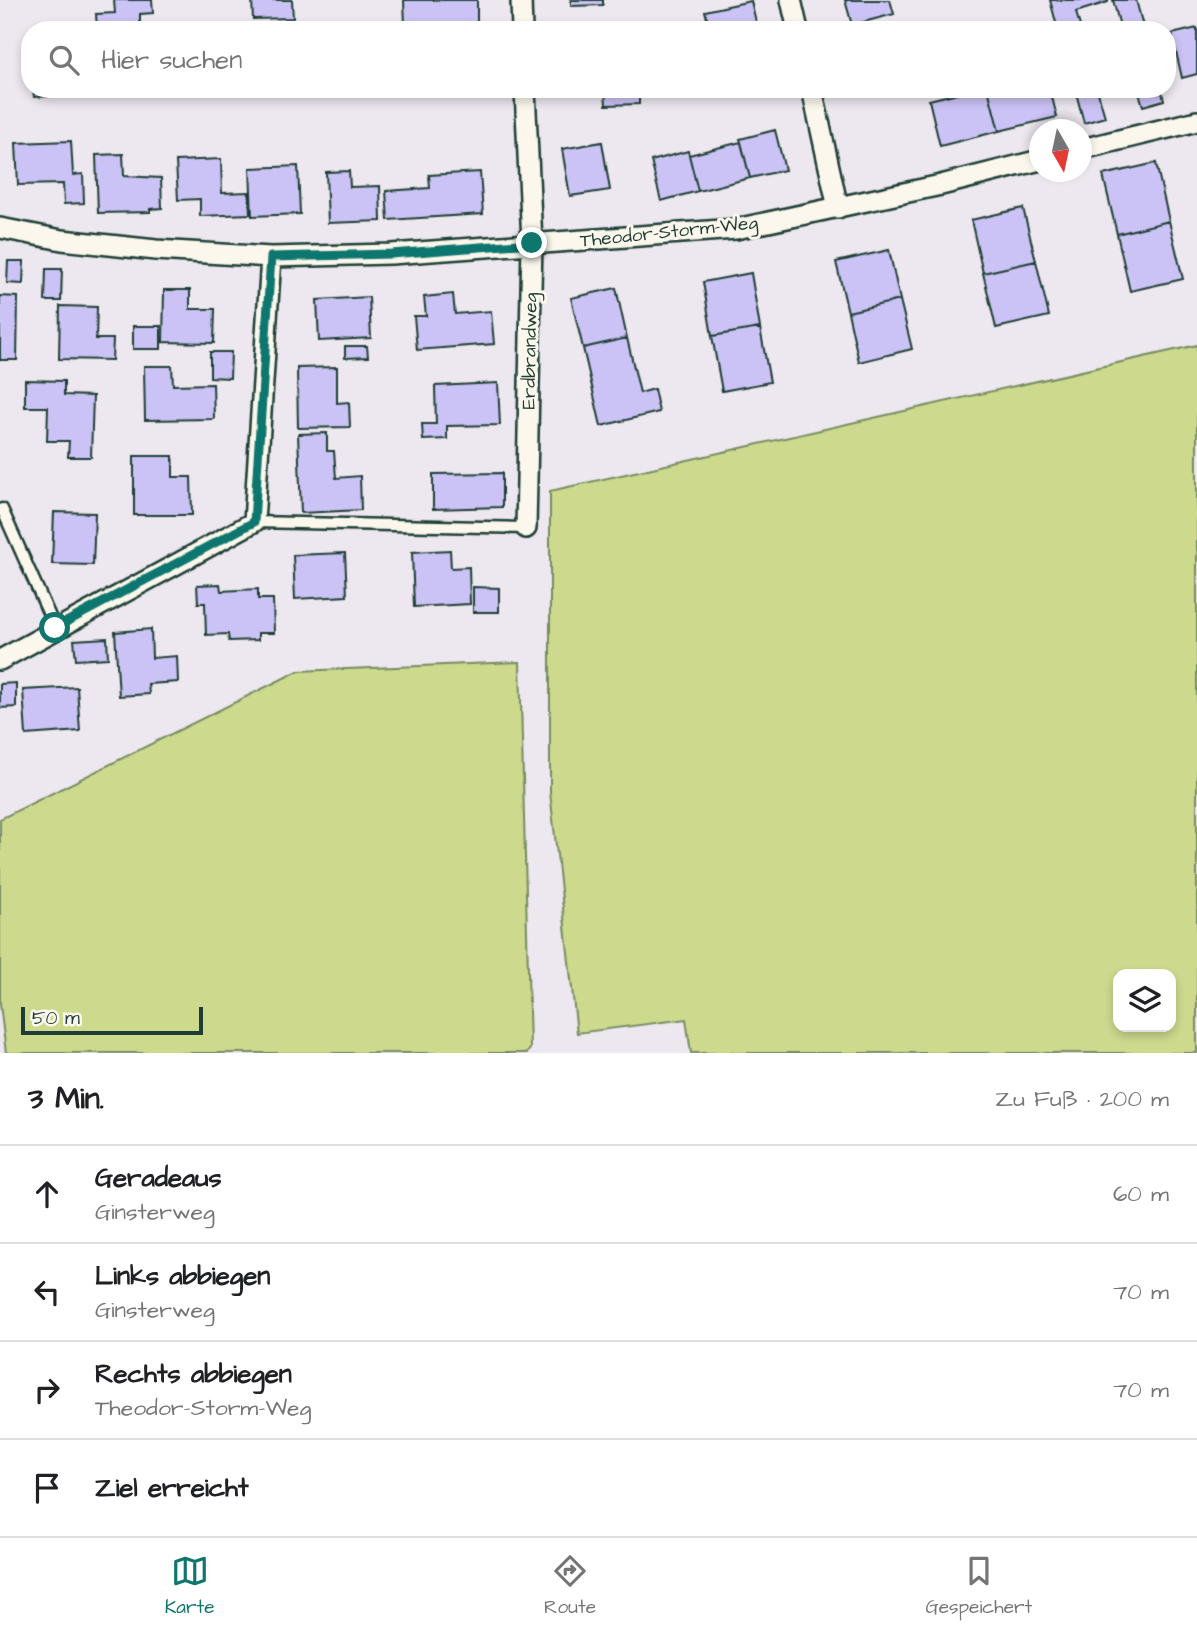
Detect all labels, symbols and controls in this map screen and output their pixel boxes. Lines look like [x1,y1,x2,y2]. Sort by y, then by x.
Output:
search box [21,21,1176,98]
icon: search [45,41,83,79]
text: Hier suchen [101,42,242,78]
north arrow [1029,119,1092,182]
street label: Theodor-Storm-Weg [579,209,760,256]
route end [516,227,547,258]
street label: Erdbrandweg [515,292,546,410]
route start [39,612,70,643]
map controls [1113,969,1176,1032]
button: layers [1113,969,1176,1032]
scale bar [21,1004,203,1036]
text: 50 m [32,1005,80,1032]
text: 3 Min. [28,1078,104,1120]
text: Zu Fuß · 200 m [995,1083,1169,1115]
text: Geradeaus [95,1160,222,1196]
icon: ahead [28,1175,66,1213]
text: 60 m [1113,1178,1169,1210]
text: Ginsterweg [95,1196,215,1228]
text: Links abbiegen [95,1258,270,1294]
icon: left [28,1273,66,1311]
text: 70 m [1113,1276,1169,1308]
text: Ginsterweg [95,1294,215,1326]
text: Rechts abbiegen [95,1356,292,1392]
icon: right [28,1371,66,1409]
text: 70 m [1113,1374,1169,1406]
text: Theodor-Storm-Weg [95,1392,311,1424]
icon: arrive [28,1469,66,1507]
text: Ziel erreicht [95,1470,249,1506]
tab: Karte [165,1552,214,1621]
tab: Route [544,1552,596,1621]
tab: Gespeichert [926,1552,1032,1621]

